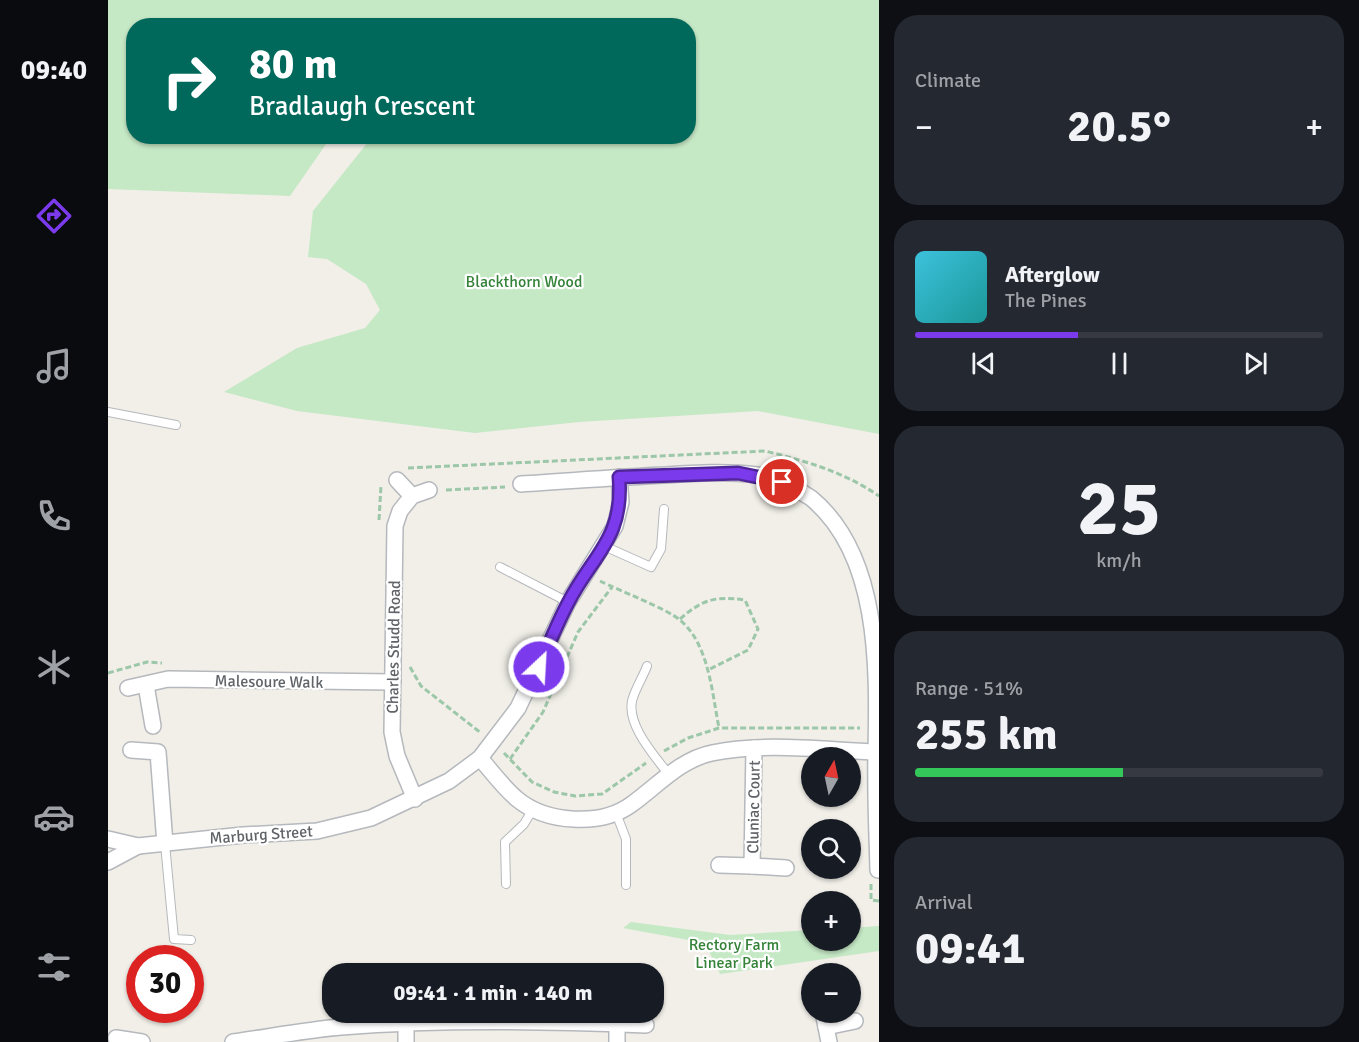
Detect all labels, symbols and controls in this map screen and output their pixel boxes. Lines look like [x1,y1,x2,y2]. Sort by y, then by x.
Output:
text: 80 m [249,39,338,90]
icon: right [150,42,228,120]
text: 09:40 [21,54,87,87]
text: Climate [915,68,981,93]
text: Bradlaugh Crescent [249,90,475,123]
text: 20.5° [1067,99,1171,154]
text: − [915,107,933,148]
text: + [1305,107,1323,148]
icon: directions [33,195,75,237]
text: Afterglow [1005,261,1100,288]
park label: Blackthorn Wood [466,272,582,292]
text: The Pines [1005,288,1087,313]
icon: music [33,345,75,387]
icon: previous [967,347,1000,380]
icon: pause [1103,347,1136,380]
icon: next [1239,347,1272,380]
pin [756,456,807,507]
text: 25 [1077,461,1161,557]
icon: arrive [765,465,798,498]
icon: phone [33,495,75,537]
text: km/h [1096,548,1142,573]
street label: Charles Studd Road [383,580,405,714]
position arrow [507,635,571,699]
icon: climate [33,646,75,688]
street label: Malesoure Walk [215,671,323,693]
text: Range · 51% [915,676,1023,701]
text: 255 km [915,707,1058,762]
north arrow [801,747,861,807]
map controls [801,747,861,1023]
street label: Cluniac Court [743,760,765,854]
icon: car [33,796,75,838]
button: search [801,819,861,879]
street label: Marburg Street [209,821,314,849]
text: Arrival [915,890,973,915]
button: + [801,891,861,951]
text: 09:41 [915,921,1025,976]
park label: Rectory Farm Linear Park [689,935,779,973]
speed limit sign: 30 [126,945,204,1023]
icon: filters [33,946,75,988]
button: − [801,963,861,1023]
text: 09:41 · 1 min · 140 m [393,979,593,1006]

